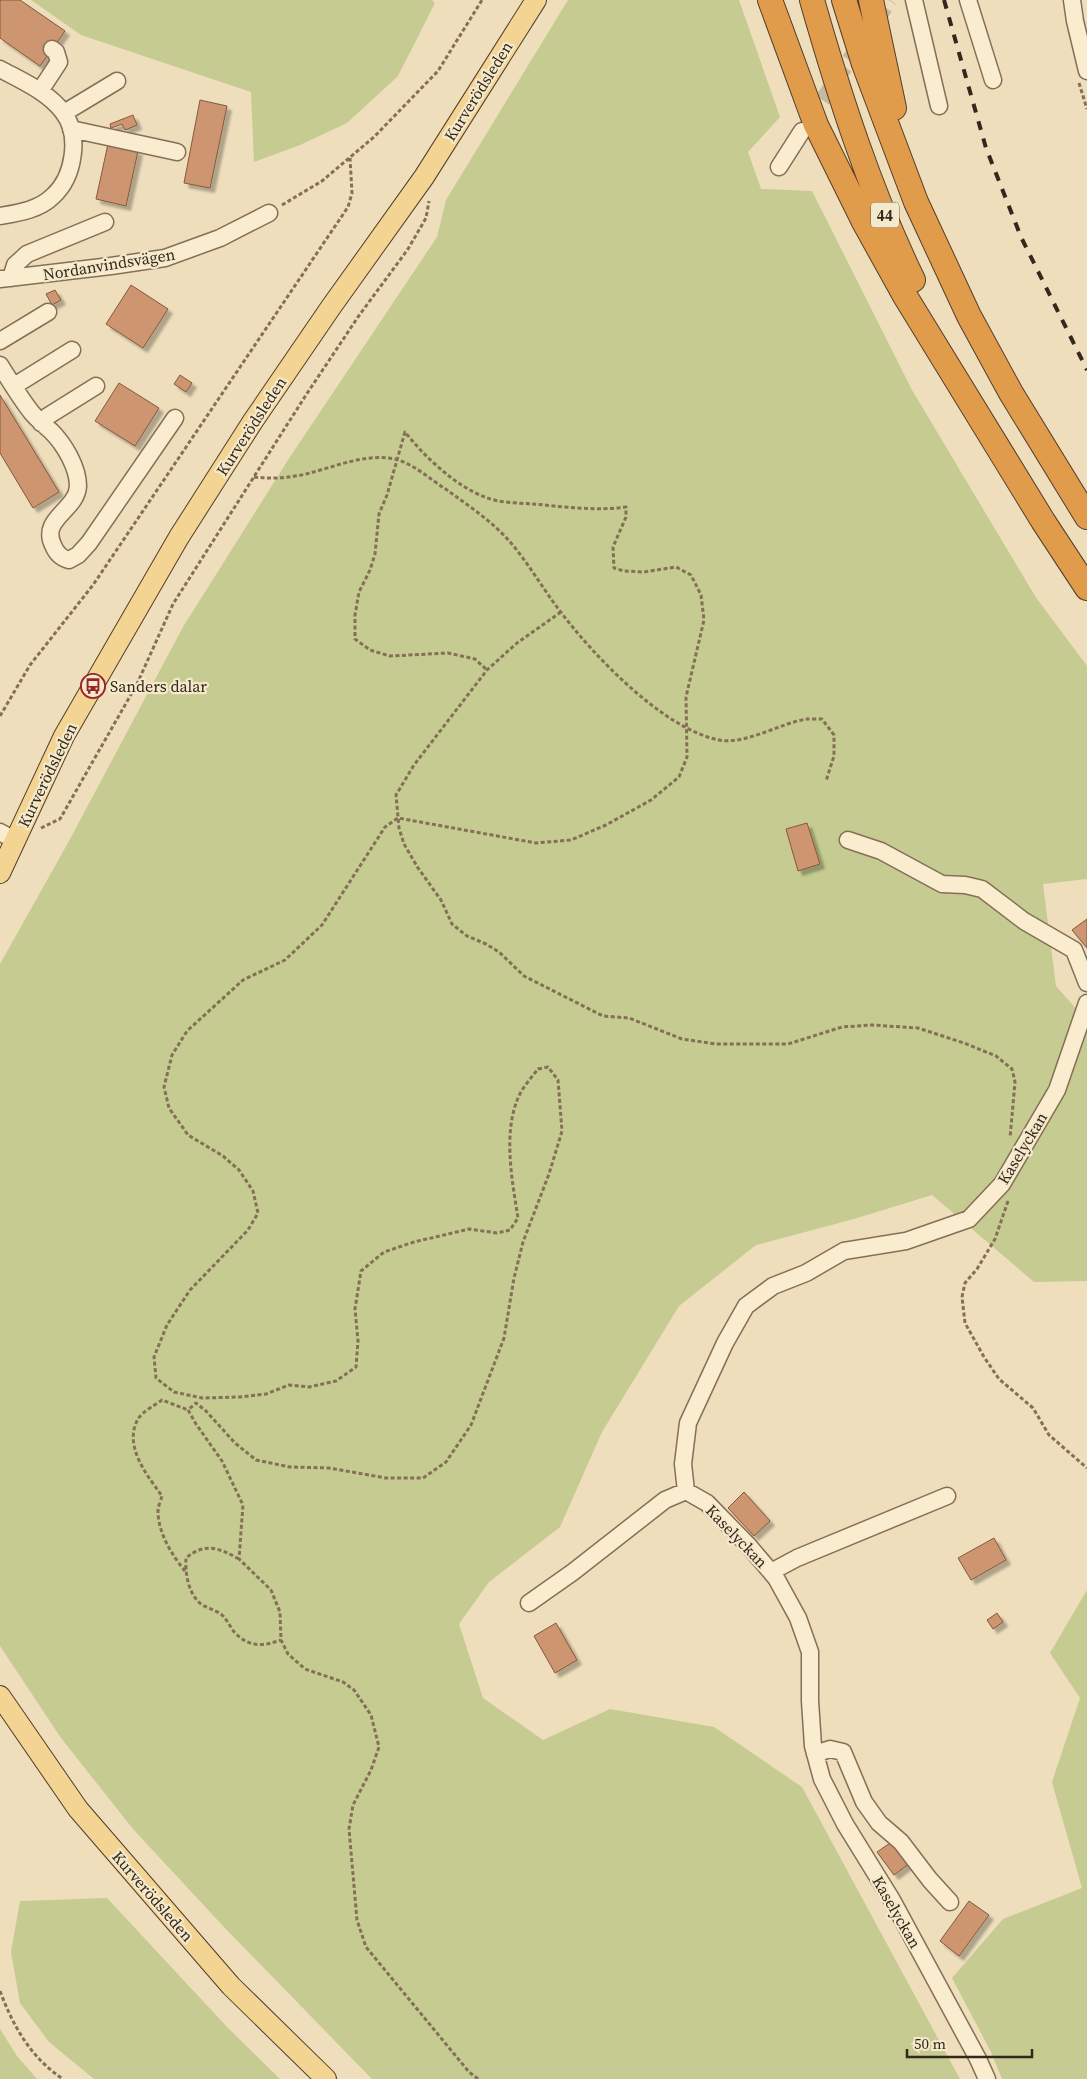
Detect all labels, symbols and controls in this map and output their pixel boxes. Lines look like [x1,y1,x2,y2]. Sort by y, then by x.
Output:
street label: Kurverödsleden [439,37,518,145]
road number: 44 [871,202,899,228]
street label: Nordanvindsvägen [41,243,177,285]
street label: Kurverödsleden [211,372,291,480]
bus stop icon: Sanders dalar [80,673,106,699]
place label: Sanders dalar [110,675,207,697]
street label: Kurverödsleden [12,719,82,831]
street label: Kaselyckan [992,1108,1052,1188]
street label: Kaselyckan [701,1500,773,1573]
street label: Kurverödsleden [107,1846,199,1946]
street label: Kaselyckan [867,1872,927,1952]
scale bar [907,2026,1032,2058]
text: 50 m [914,2033,946,2054]

